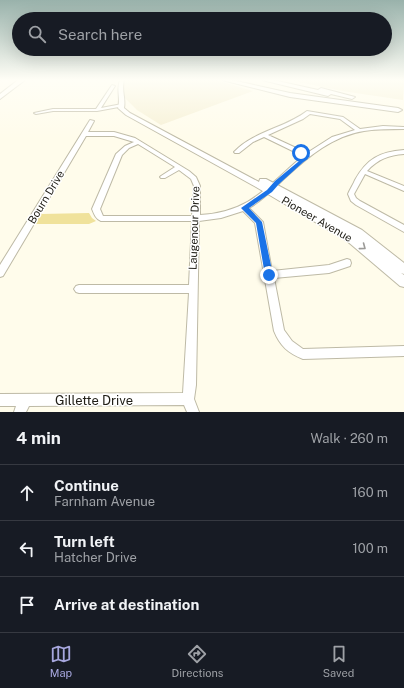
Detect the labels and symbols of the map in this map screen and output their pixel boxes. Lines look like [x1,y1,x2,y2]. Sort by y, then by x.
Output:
route start [292,144,310,162]
street label: Bourn Drive [25,168,67,226]
street label: Laugenour Drive [187,186,201,270]
street label: Pioneer Avenue [280,194,354,244]
one-way arrow [359,242,366,250]
route end [260,266,278,284]
street label: Gillette Drive [55,393,133,408]

